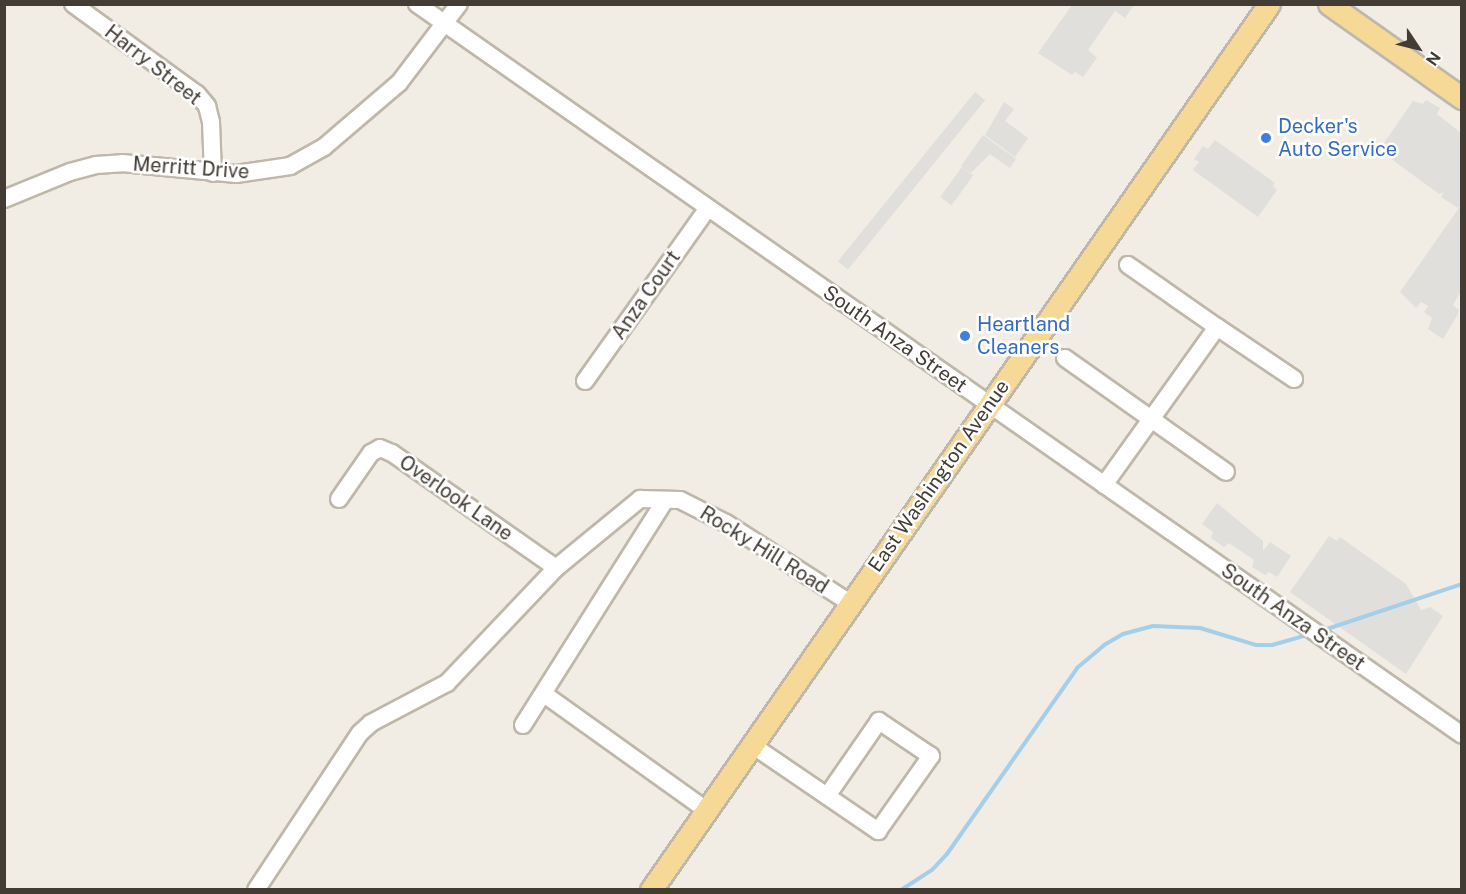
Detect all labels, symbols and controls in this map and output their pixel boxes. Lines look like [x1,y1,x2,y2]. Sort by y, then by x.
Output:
north arrow [1388,18,1448,78]
street label: Harry Street [100,20,206,110]
text: N [1422,48,1445,69]
place label: Decker's Auto Service [1278,114,1397,161]
marker: Decker's Auto Service [1259,131,1273,145]
street label: Merritt Drive [132,152,250,184]
street label: Anza Court [607,246,685,344]
street label: South Anza Street [818,280,972,398]
place label: Heartland Cleaners [977,312,1070,359]
marker: Heartland Cleaners [958,329,972,343]
street label: East Washington Avenue [863,375,1015,577]
street label: Overlook Lane [395,450,517,546]
street label: Rocky Hill Road [695,501,833,599]
street label: South Anza Street [1216,558,1370,676]

